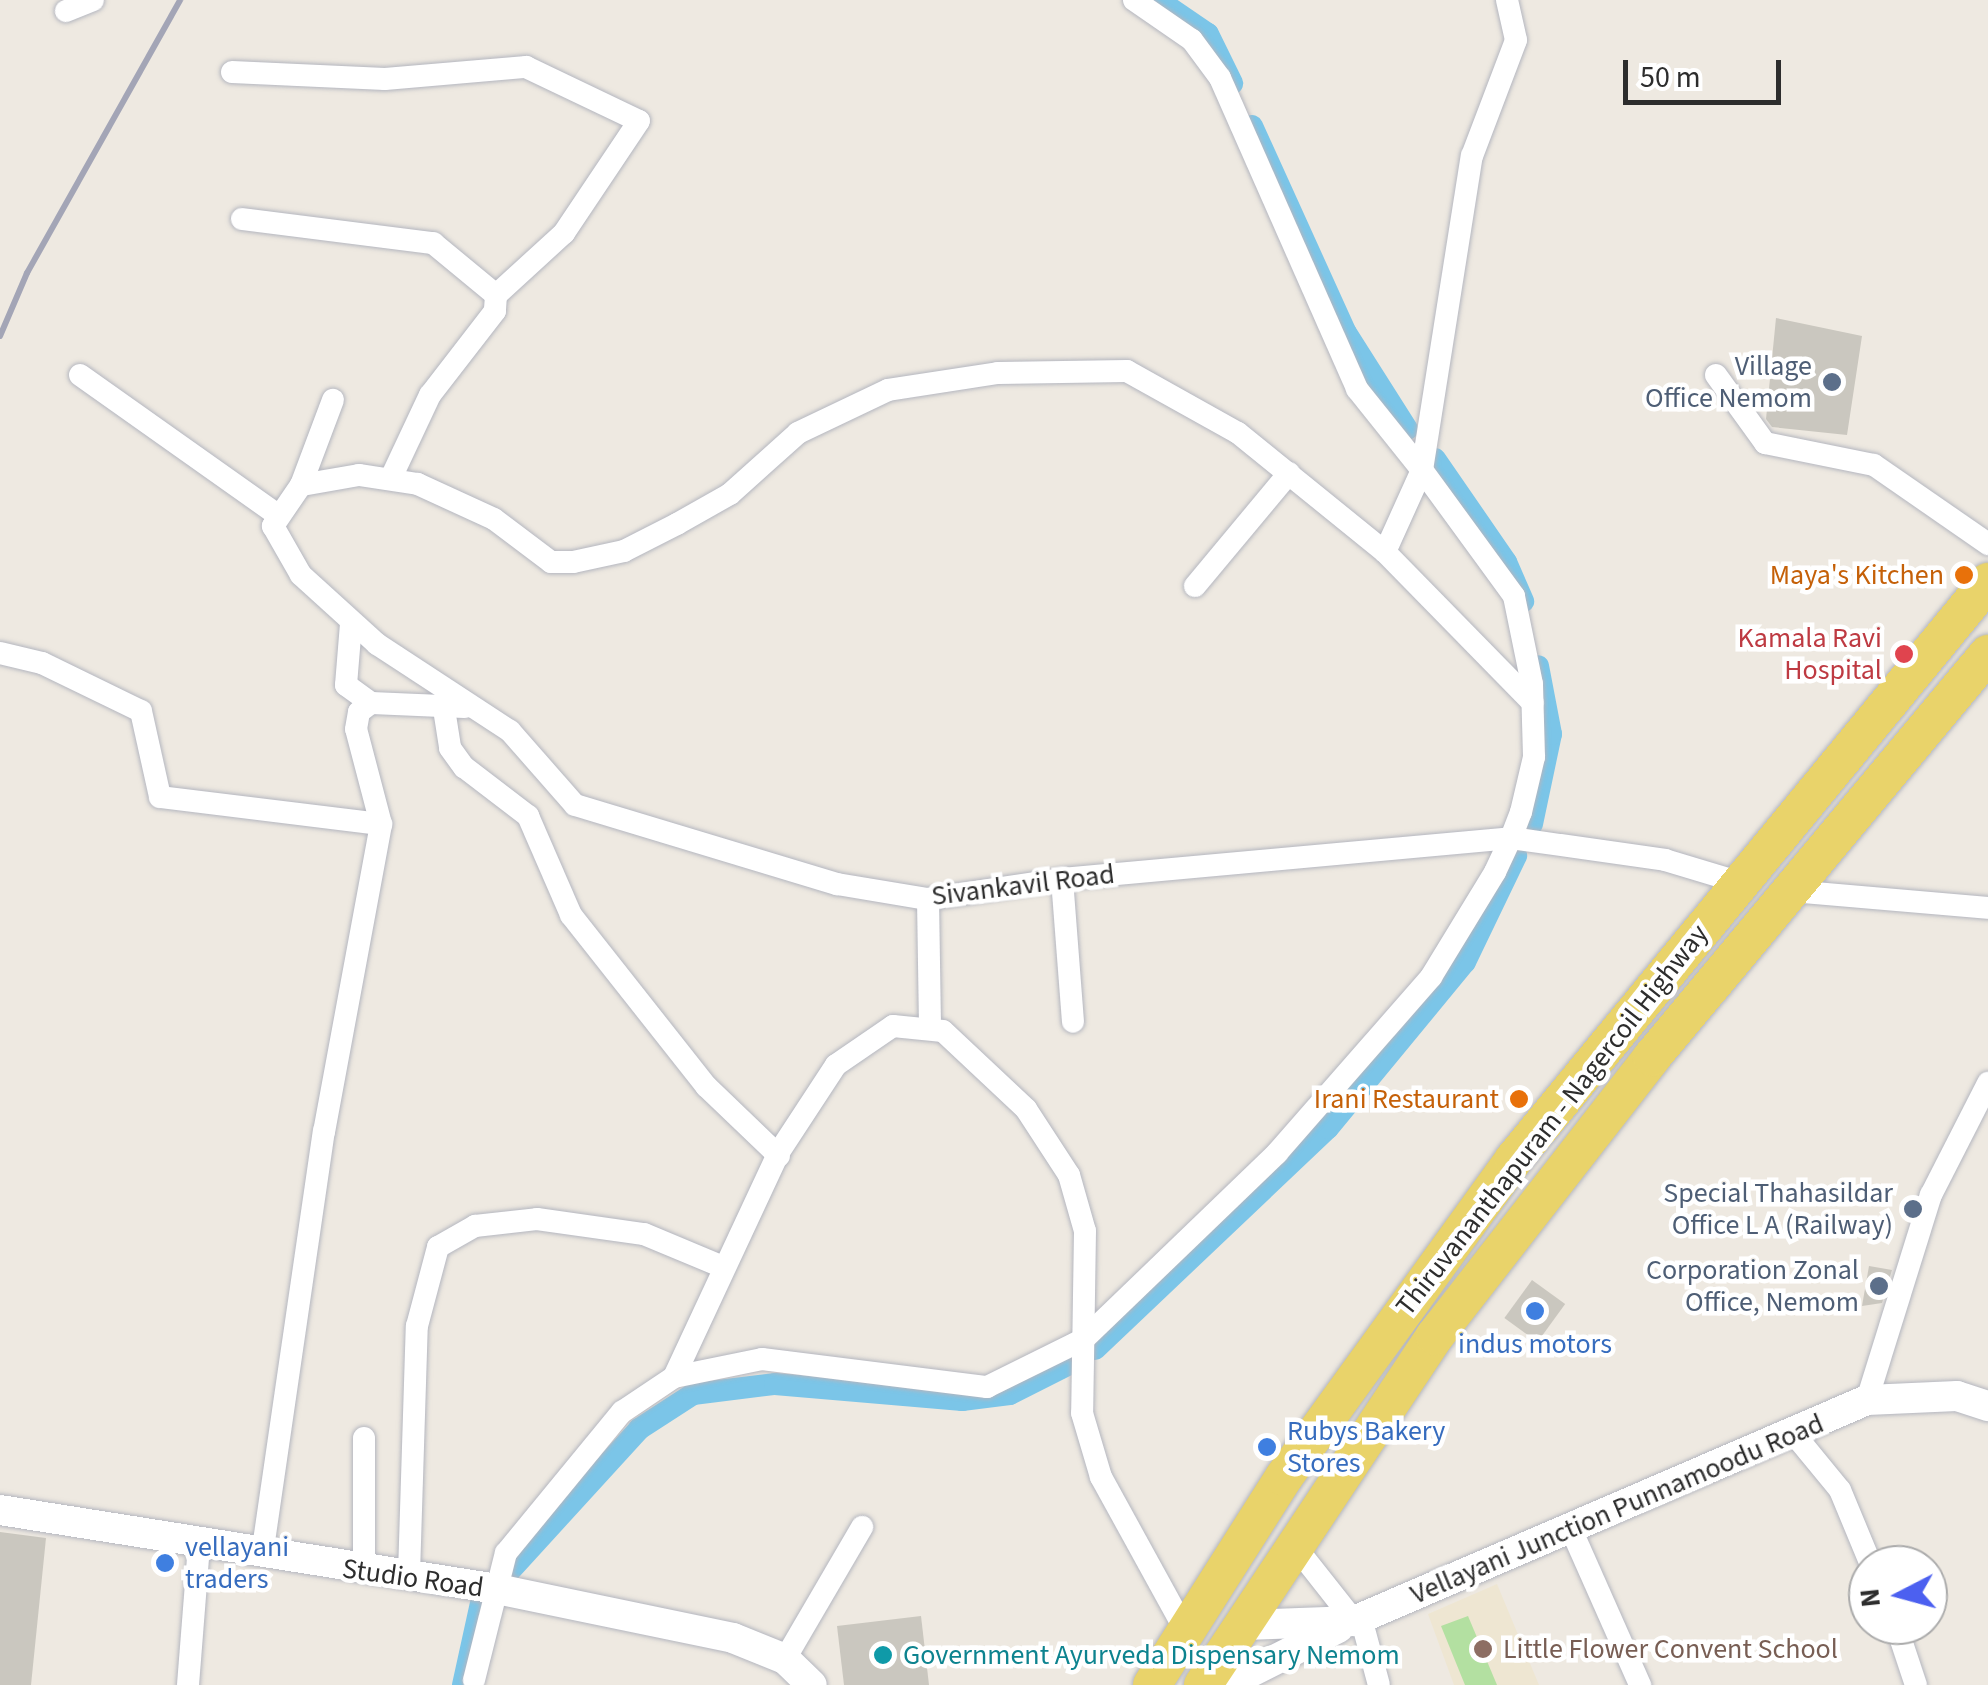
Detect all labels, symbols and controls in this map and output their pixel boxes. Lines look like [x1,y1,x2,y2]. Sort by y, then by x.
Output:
scale bar [1628,40,1786,102]
text: 50 m [1640,56,1701,99]
place label: Village Office Nemom [1645,349,1812,415]
marker: Village Office Nemom [1821,371,1843,393]
place label: Maya's Kitchen [1770,558,1944,592]
marker: Maya's Kitchen [1953,564,1975,586]
place label: Kamala Ravi Hospital [1738,621,1882,687]
marker: Kamala Ravi Hospital [1891,641,1917,667]
street label: Sivankavil Road [930,857,1116,913]
street label: Thiruvananthapuram - Nagercoil Highway [1389,918,1715,1322]
place label: Irani Restaurant [1314,1082,1499,1116]
marker: Irani Restaurant [1508,1088,1530,1110]
place label: Special Thahasildar Office L A (Railway) [1663,1176,1893,1242]
marker: Special Thahasildar Office L A (Railway) [1902,1198,1924,1220]
place label: Corporation Zonal Office, Nemom [1646,1253,1859,1319]
marker: Corporation Zonal Office, Nemom [1868,1275,1890,1297]
marker: indus motors [1524,1300,1546,1322]
place label: indus motors [1458,1327,1612,1361]
street label: Vellayani Junction Punnamoodu Road [1405,1407,1829,1611]
place label: Rubys Bakery Stores [1287,1414,1445,1480]
marker: Rubys Bakery Stores [1256,1436,1278,1458]
place label: vellayani traders [185,1530,289,1596]
north arrow [1848,1545,1948,1645]
street label: Studio Road [340,1551,486,1605]
marker: vellayani traders [154,1552,176,1574]
text: N [1849,1587,1891,1609]
place label: Little Flower Convent School [1503,1632,1838,1666]
place label: Government Ayurveda Dispensary Nemom [903,1638,1400,1672]
marker: Little Flower Convent School [1472,1638,1494,1660]
marker: Government Ayurveda Dispensary Nemom [872,1644,894,1666]

